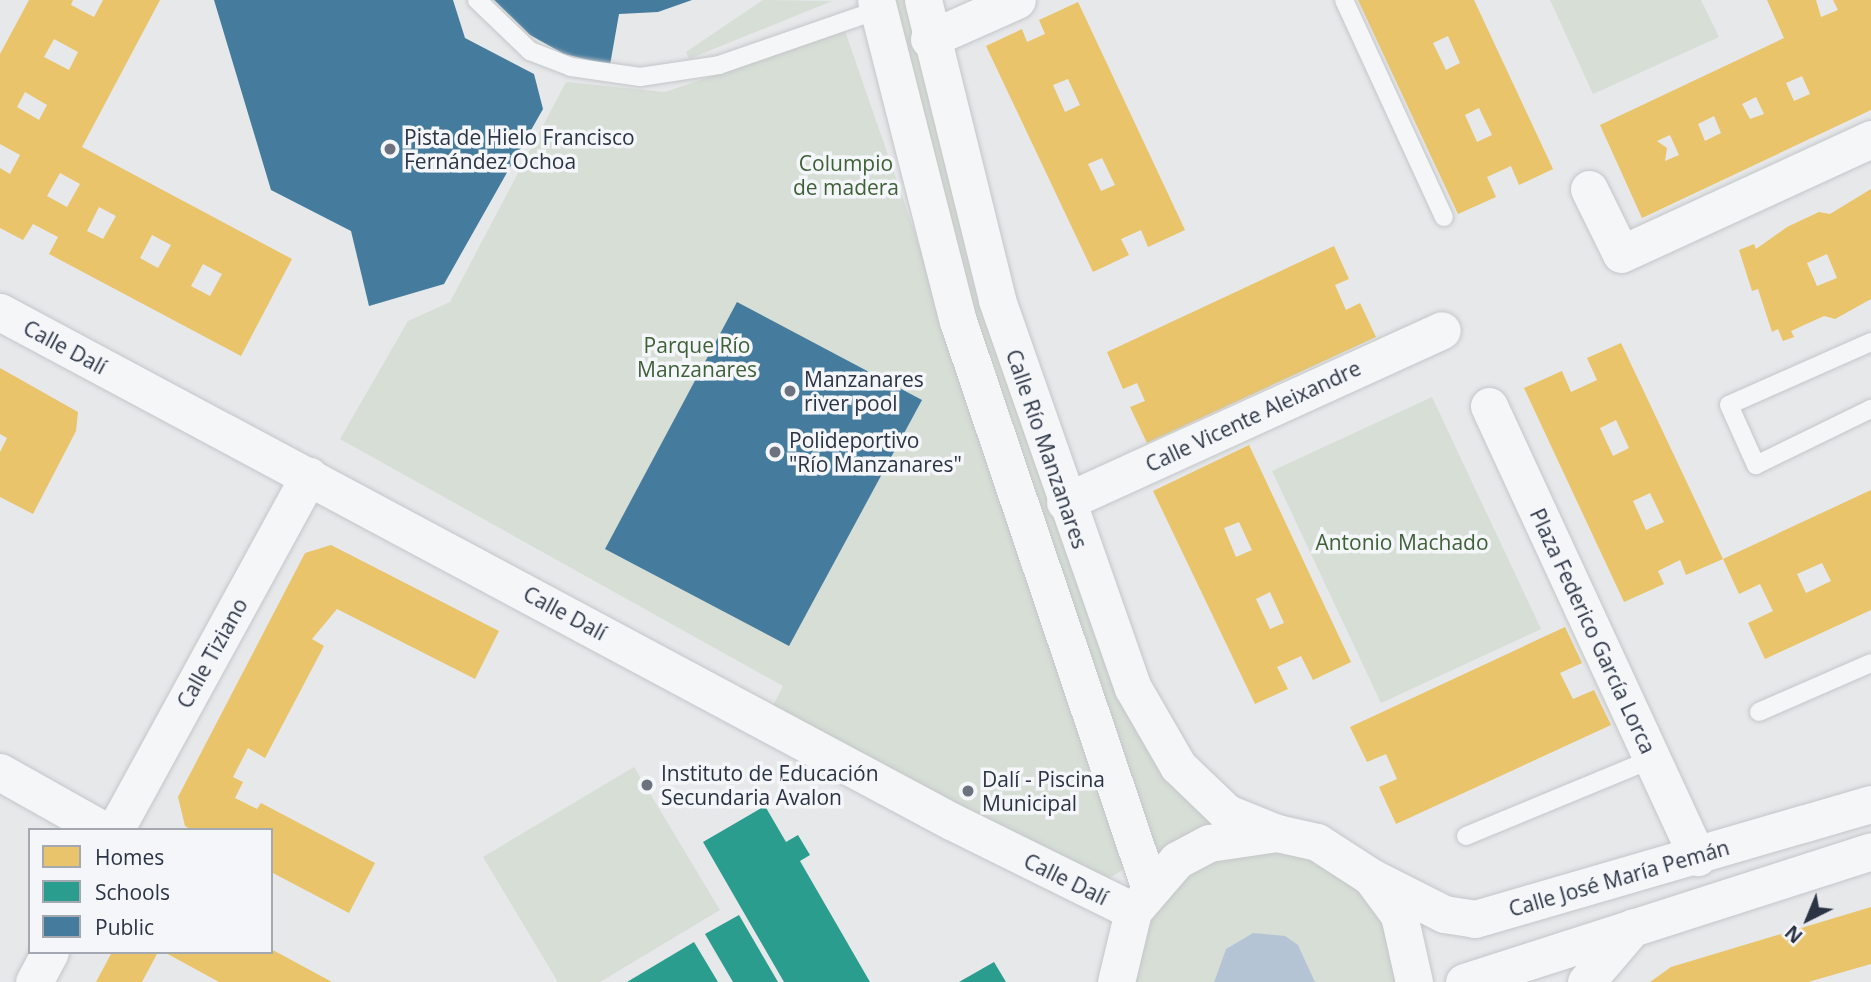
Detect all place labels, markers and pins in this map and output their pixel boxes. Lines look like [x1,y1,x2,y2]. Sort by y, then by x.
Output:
place label: Pista de Hielo Francisco Fernández Ochoa [404,124,635,174]
marker: Pista de Hielo Francisco Fernández Ochoa [382,141,398,157]
place label: Manzanares river pool [804,366,924,416]
marker: Manzanares river pool [782,383,798,399]
place label: Polideportivo "Río Manzanares" [789,427,962,477]
marker: Polideportivo "Río Manzanares" [767,444,783,460]
place label: Instituto de Educación Secundaria Avalon [661,760,879,810]
place label: Dalí - Piscina Municipal [982,766,1105,816]
marker: Instituto de Educación Secundaria Avalon [639,777,655,793]
marker: Dalí - Piscina Municipal [960,783,976,799]

